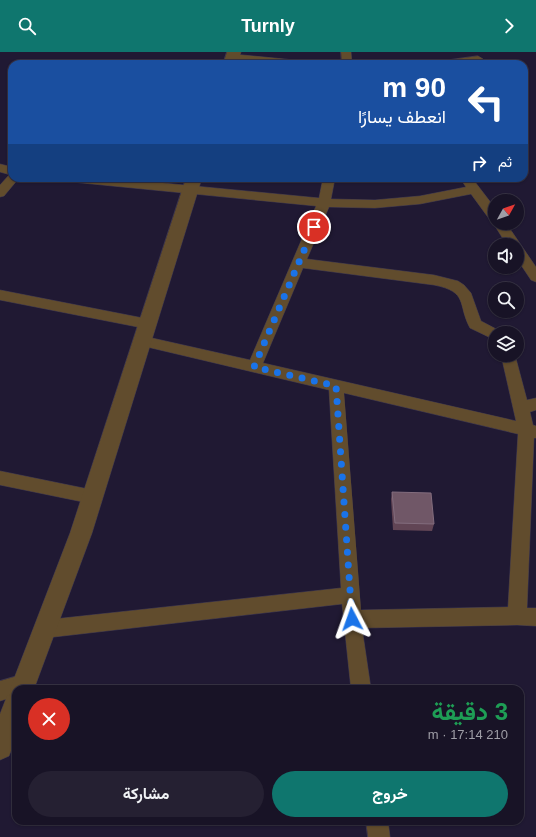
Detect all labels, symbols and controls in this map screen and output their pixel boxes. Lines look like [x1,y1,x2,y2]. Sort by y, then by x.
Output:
icon: search [16,15,38,37]
icon: forward [498,15,520,37]
text: Turnly [241,16,295,36]
text: 90 m [382,72,446,103]
icon: left [460,76,512,128]
text: انعطف يسارًا [358,107,446,127]
icon: right [468,152,490,174]
text: ثم [498,153,512,170]
north arrow [488,194,524,230]
map controls [488,194,524,362]
pin [297,210,331,244]
icon: arrive [303,216,325,238]
button: sound [488,238,524,274]
button: search [488,282,524,318]
button: layers [488,326,524,362]
position arrow [331,598,373,640]
button: close [28,698,70,740]
text: 3 دقيقة [431,698,508,725]
text: 210 m · 17:14 [428,727,508,742]
button: مشاركة [28,771,264,817]
button: خروج [272,771,508,817]

